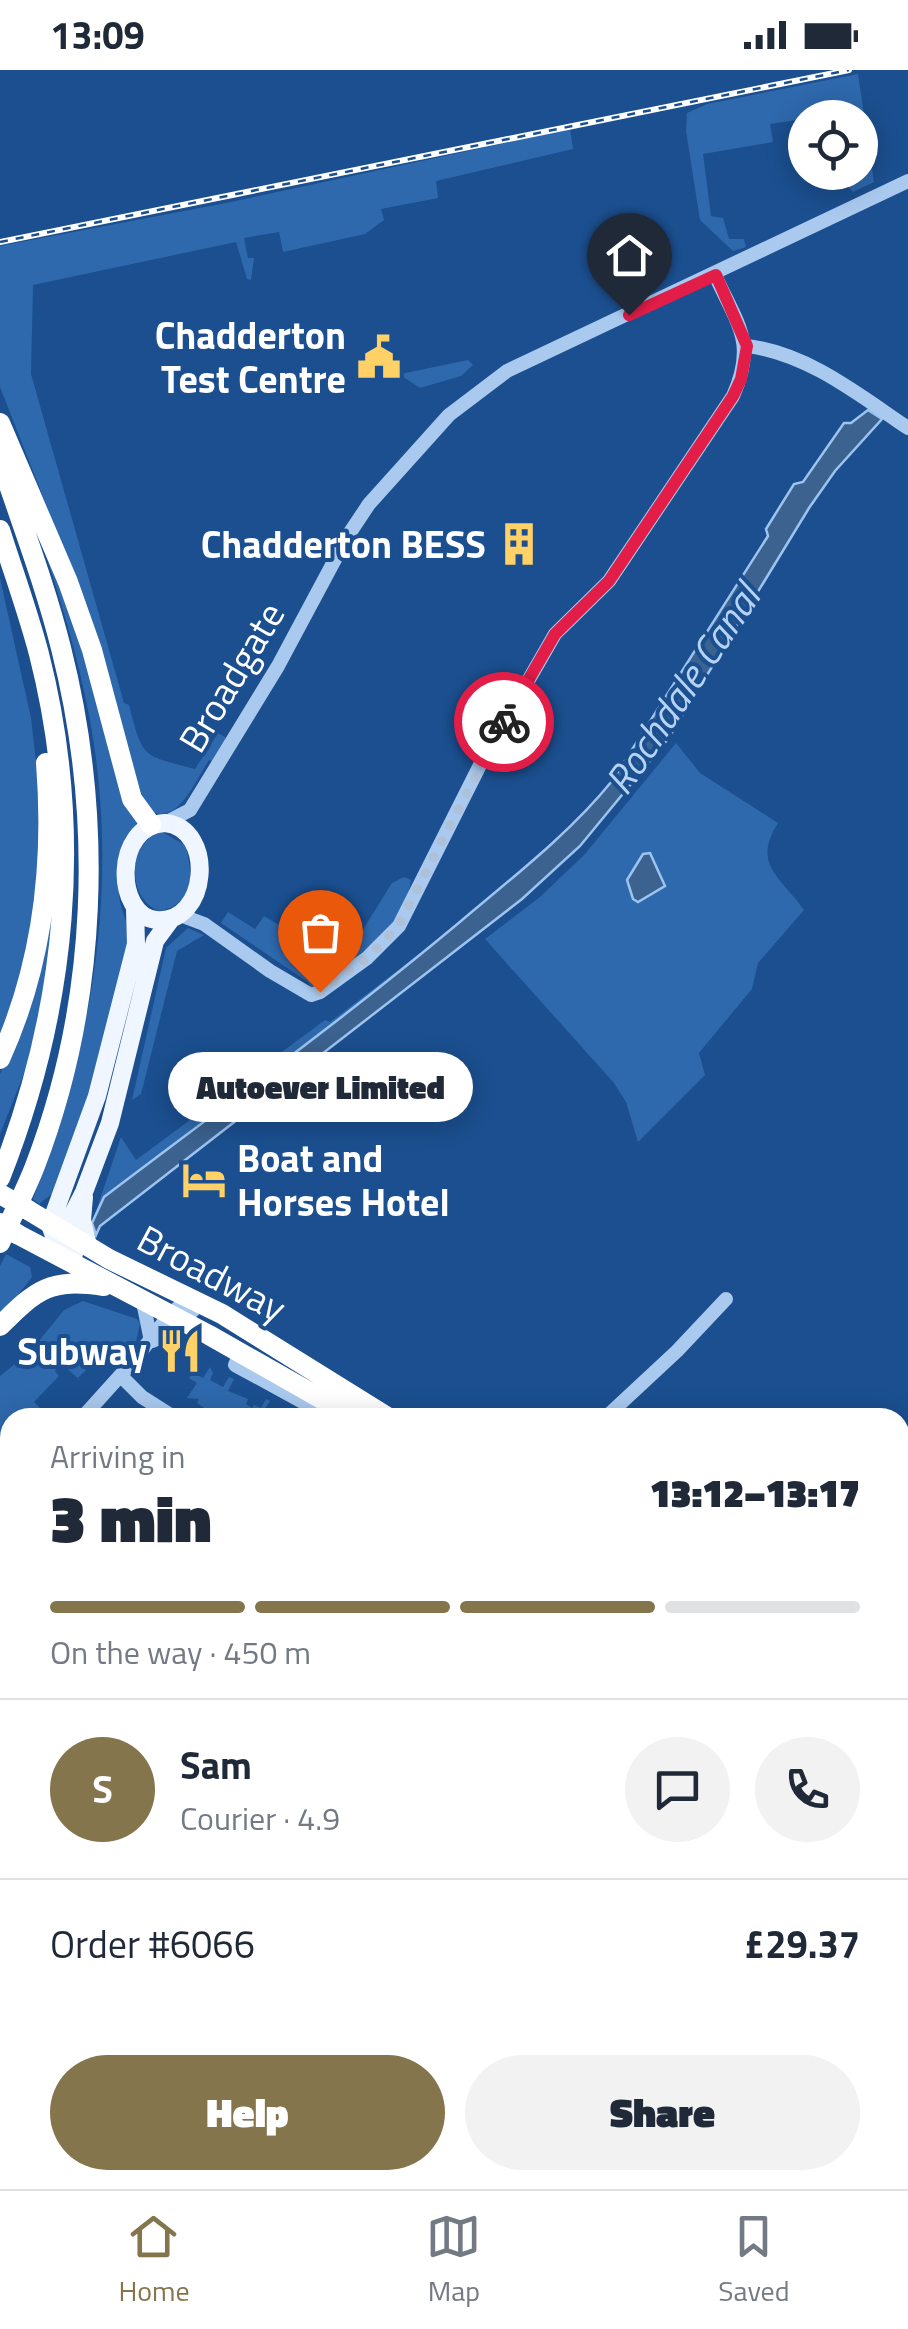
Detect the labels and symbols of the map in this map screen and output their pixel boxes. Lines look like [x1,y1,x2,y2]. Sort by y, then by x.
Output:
pin [587,213,672,316]
place label: Chadderton Test Centre [155,306,346,408]
public building icon: Chadderton Test Centre [355,333,403,381]
place label: Chadderton BESS [201,515,486,573]
building icon: Chadderton BESS [495,520,543,568]
water label: Rochdale Canal [589,568,778,807]
street label: Broadgate [163,591,299,763]
courier [454,672,554,772]
pin [278,890,363,993]
callout: Autoever Limited [168,1052,472,1122]
place label: Boat and Horses Hotel [237,1129,450,1231]
hotel icon: Boat and Horses Hotel [180,1156,228,1204]
street label: Broadway [127,1210,297,1336]
place label: Subway [17,1322,147,1380]
restaurant icon: Subway [156,1327,204,1375]

